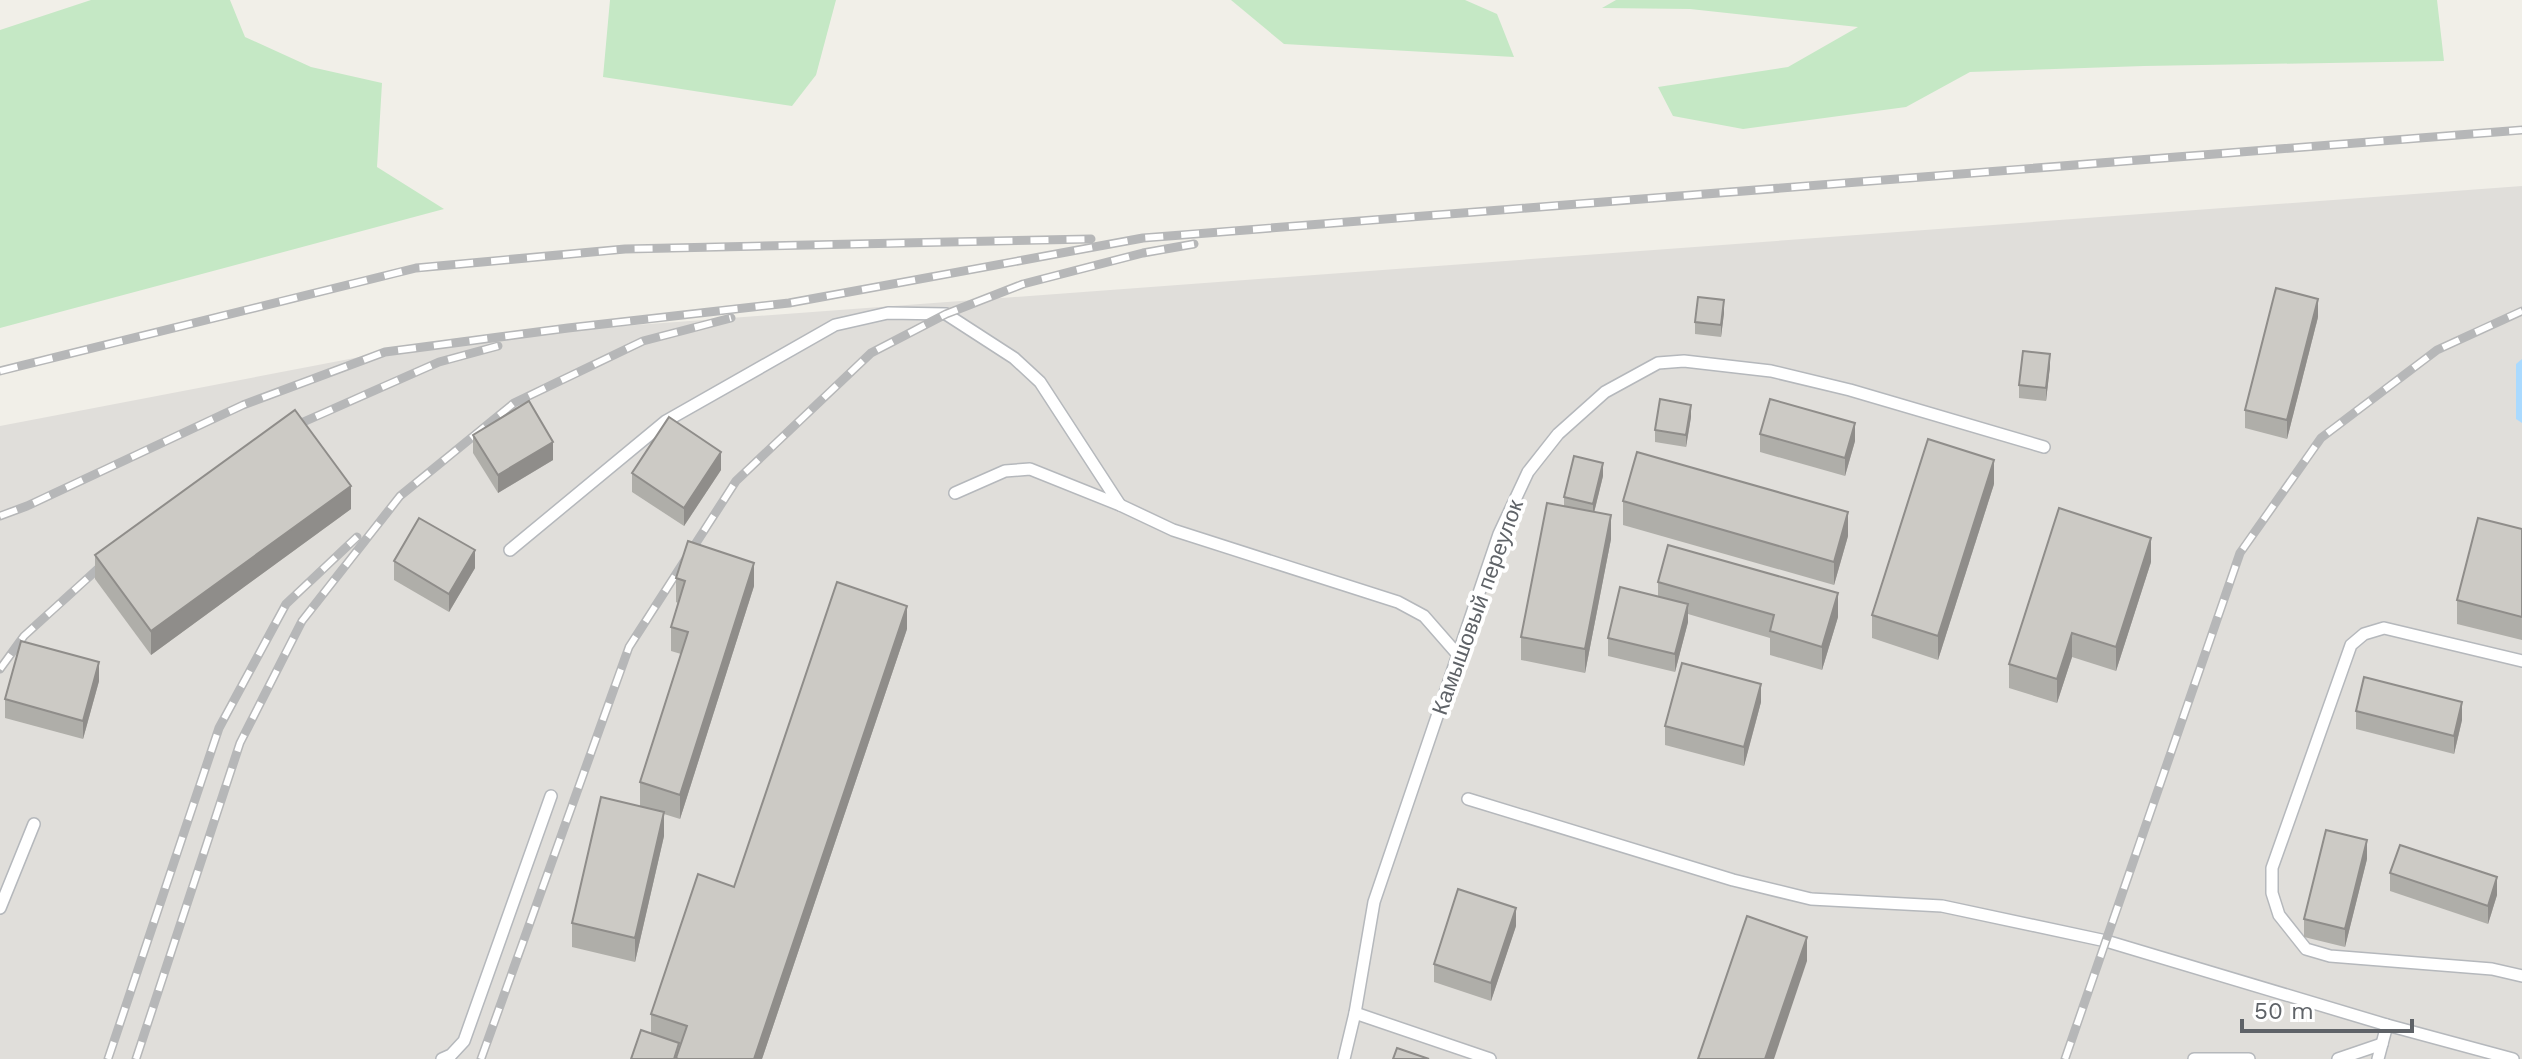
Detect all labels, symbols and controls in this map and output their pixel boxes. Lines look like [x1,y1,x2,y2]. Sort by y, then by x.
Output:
street label: Камышовый переулок [1427,496,1528,718]
scale bar [2242,983,2412,1033]
text: 50 m [2254,997,2314,1025]

